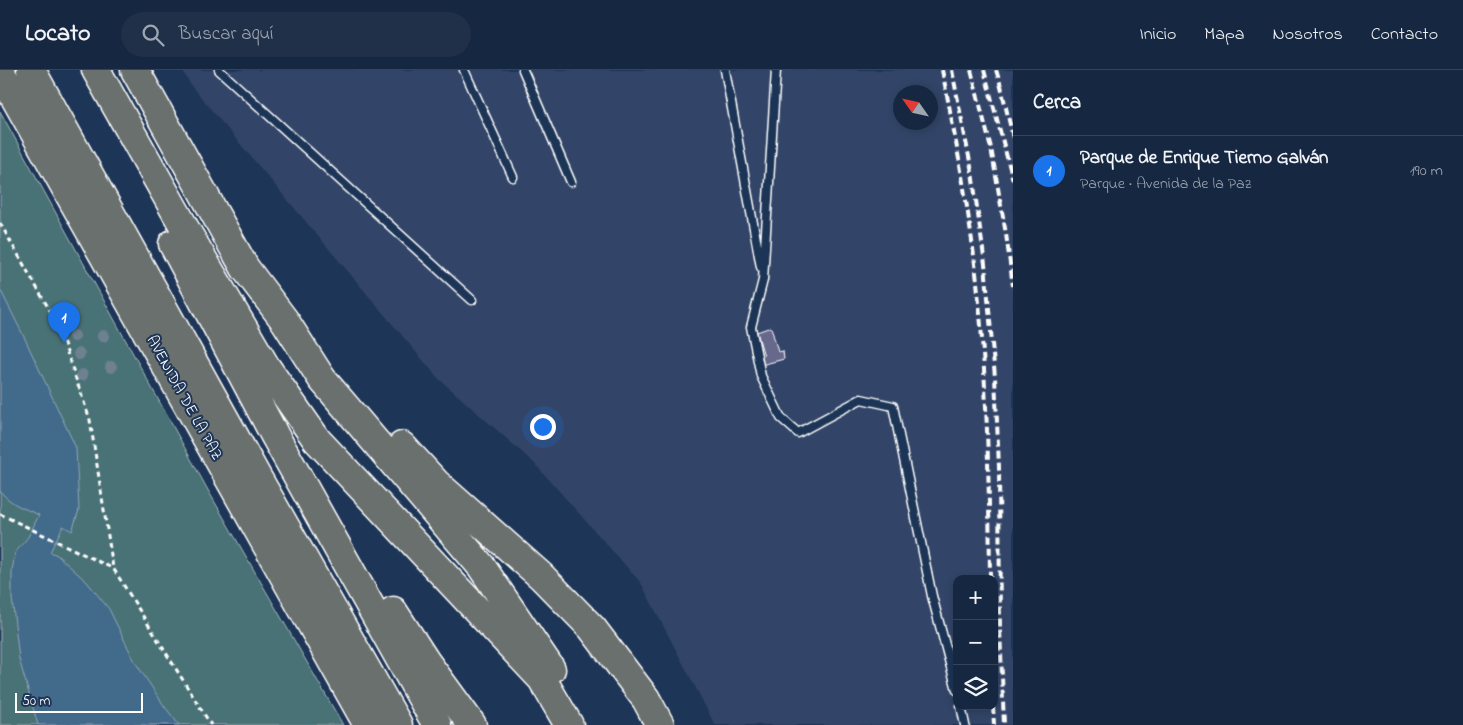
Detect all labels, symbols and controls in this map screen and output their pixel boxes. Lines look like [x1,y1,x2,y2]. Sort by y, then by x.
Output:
search box [121,12,471,57]
text: Locato [25,17,91,52]
icon: search [139,21,167,49]
text: Buscar aquí [179,21,274,48]
text: Inicio [1139,22,1176,48]
text: Mapa [1204,22,1245,48]
text: Nosotros [1273,22,1343,48]
text: Contacto [1371,22,1438,48]
north arrow [893,85,938,130]
text: Cerca [1033,88,1081,118]
text: Parque de Enrique Tierno Galván [1080,145,1328,172]
text: 1 [1046,159,1052,183]
text: 190 m [1410,159,1443,183]
text: Parque · Avenida de la Paz [1080,172,1251,196]
pin: 1 [48,302,80,343]
street label: AVENIDA DE LA PAZ [140,331,228,465]
your location [530,414,556,440]
map controls [953,575,998,710]
button: + [953,575,998,620]
button: − [953,620,998,665]
button: layers [953,665,998,710]
scale bar [15,690,142,713]
text: 50 m [22,691,50,712]

